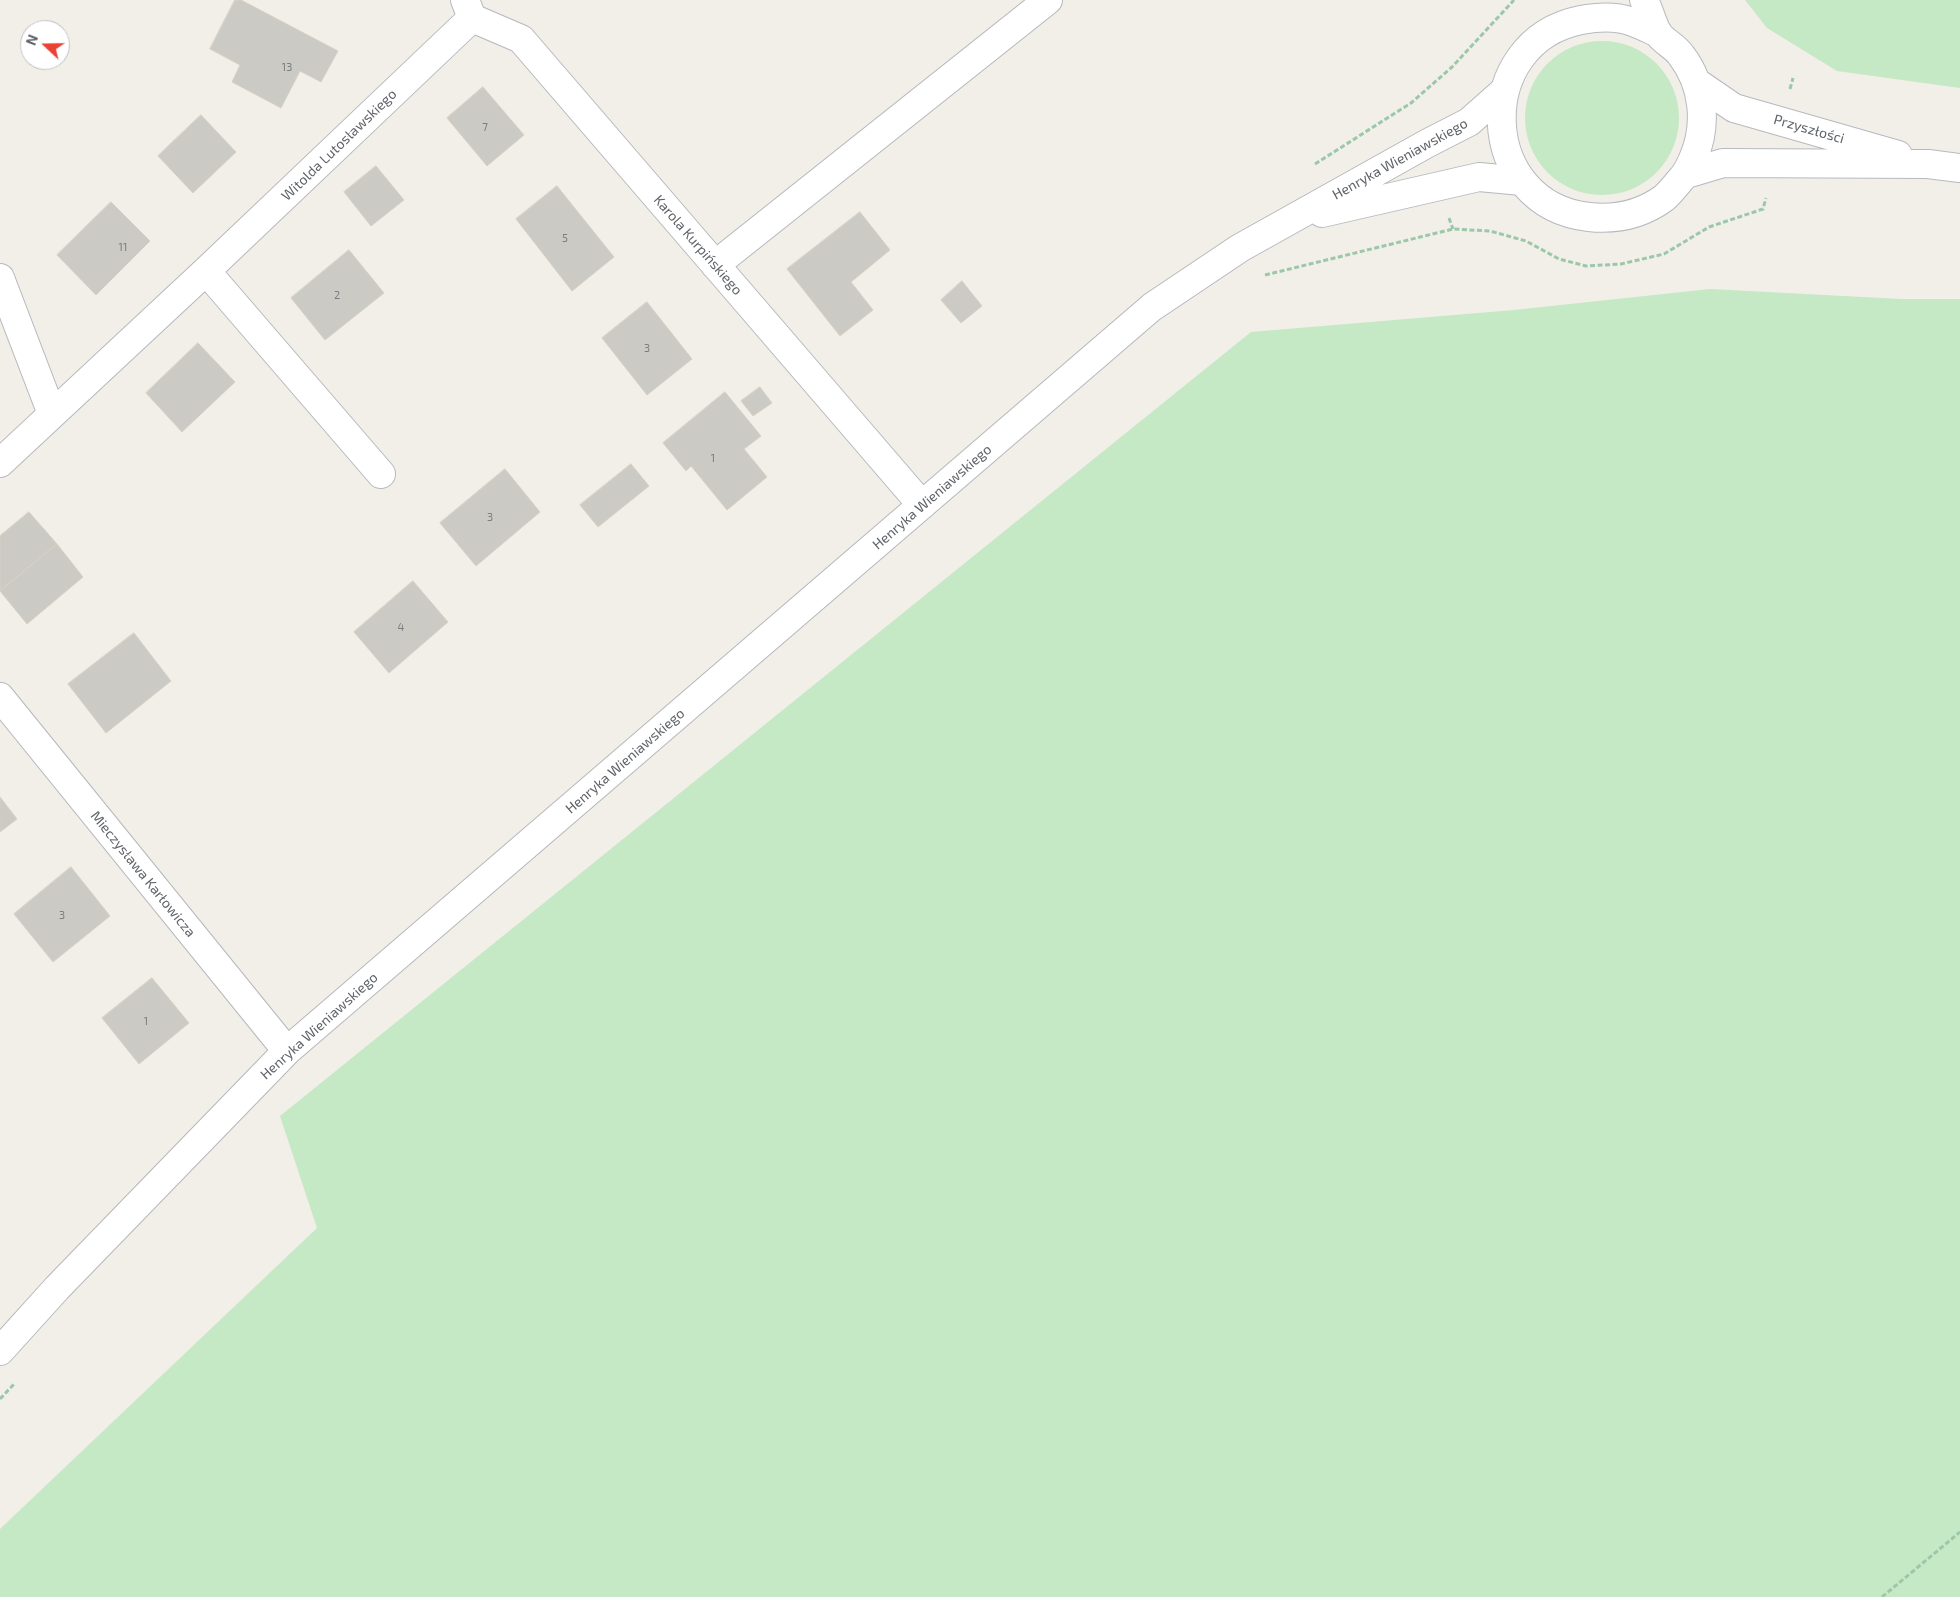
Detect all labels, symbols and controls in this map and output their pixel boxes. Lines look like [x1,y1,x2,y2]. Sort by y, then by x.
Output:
north arrow [20,20,70,70]
text: N [22,32,41,48]
house number: 13 [282,60,292,74]
street label: Witolda Lutosławskiego [278,86,400,204]
street label: Przyszłości [1772,111,1846,147]
street label: Henryka Wieniawskiego [1329,115,1471,203]
house number: 7 [482,120,488,134]
street label: Karola Kurpińskiego [650,192,746,298]
house number: 5 [562,231,568,245]
house number: 11 [119,240,127,254]
house number: 2 [334,288,340,302]
house number: 3 [644,341,650,355]
street label: Henryka Wieniawskiego [869,441,995,553]
house number: 1 [711,451,715,465]
house number: 3 [487,510,493,524]
house number: 4 [398,620,404,634]
street label: Henryka Wieniawskiego [562,705,688,817]
street label: Mieczysława Karłowicza [87,808,199,940]
house number: 3 [59,908,65,922]
street label: Henryka Wieniawskiego [257,969,381,1083]
house number: 1 [144,1014,148,1028]

